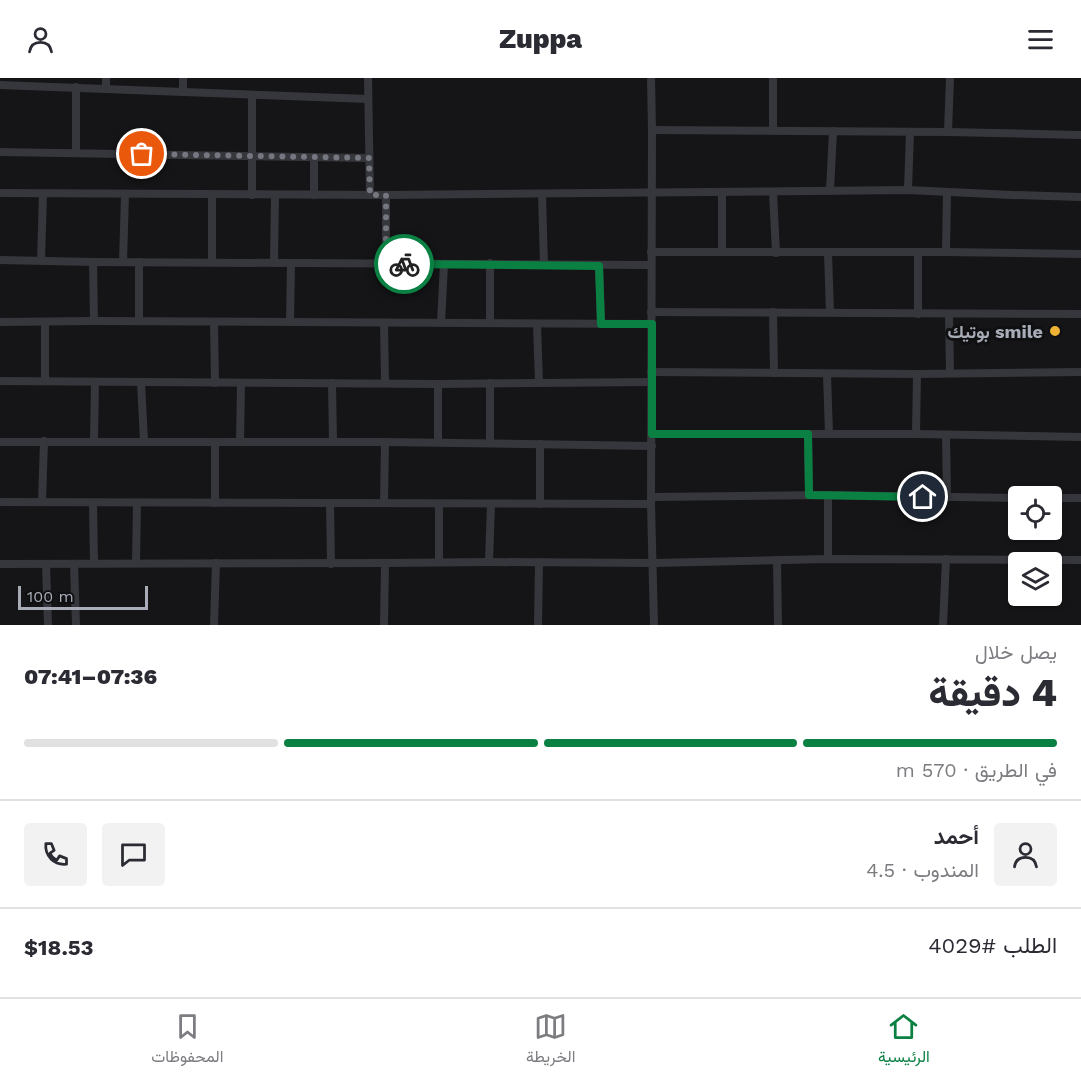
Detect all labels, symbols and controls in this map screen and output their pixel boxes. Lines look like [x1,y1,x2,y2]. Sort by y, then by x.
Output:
icon: person [24,23,57,56]
text: Zuppa [499,23,582,55]
icon: menu [1024,23,1057,56]
pin [116,128,167,179]
icon: bag [125,137,158,170]
courier [374,234,434,294]
icon: bike [388,248,421,281]
place label: بوتيك smile [947,321,1043,343]
marker: بوتيك smile [1048,324,1062,338]
pin [897,471,948,522]
icon: home [906,480,939,513]
map controls [1008,486,1062,606]
button: locate [1008,486,1062,540]
button: layers [1008,552,1062,606]
scale bar [18,583,148,610]
text: 100 m [27,587,74,606]
text: يصل خلال [975,640,1057,664]
text: 07:36–07:41 [24,664,157,689]
text: 4 دقيقة [929,670,1057,715]
text: في الطريق · 570 m [896,758,1057,782]
button: phone [24,823,87,886]
button: chat [102,823,165,886]
button: person [994,823,1057,886]
text: أحمد [934,824,979,849]
text: المندوب · 4.5 [866,858,979,882]
text: الطلب #4029 [928,933,1057,958]
text: $18.53 [24,935,94,960]
tab: المحفوظات [151,1010,223,1071]
tab: الخريطة [526,1010,575,1071]
tab: الرئيسية [878,1010,930,1071]

